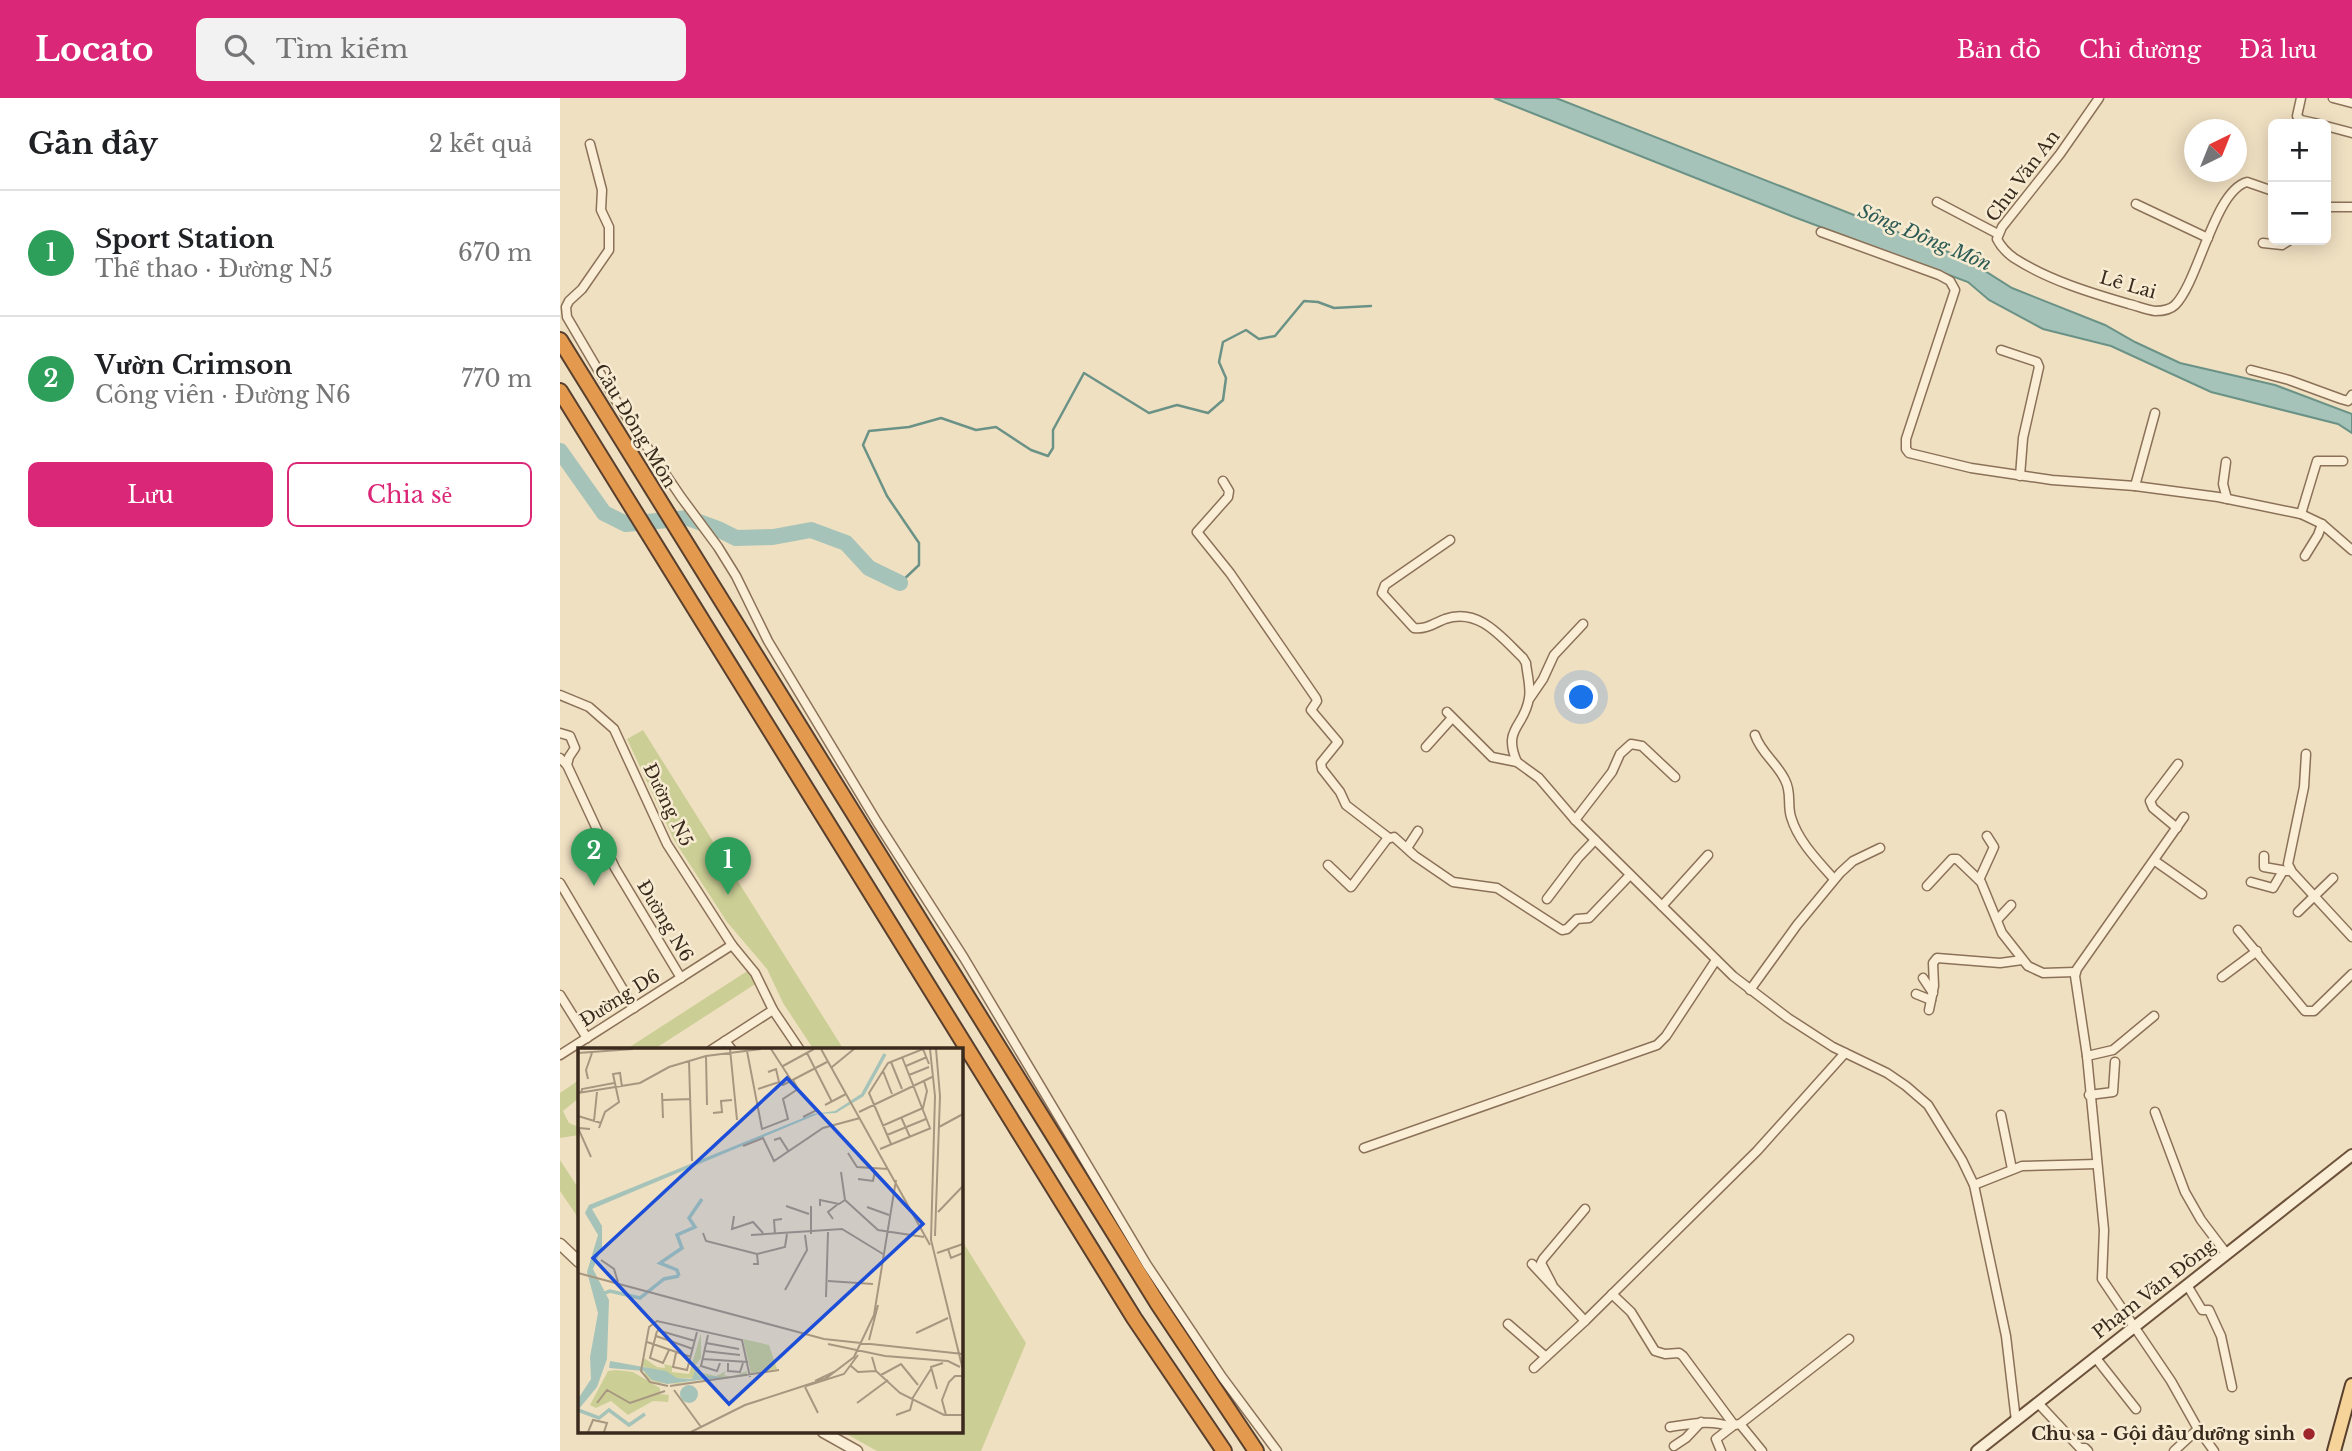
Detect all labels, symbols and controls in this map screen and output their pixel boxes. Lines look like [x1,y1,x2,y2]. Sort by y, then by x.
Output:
search box [196,18,686,81]
text: Locato [35,29,154,70]
icon: search [220,30,258,68]
text: Tìm kiếm [276,33,408,65]
text: Bản đồ [1957,35,2041,64]
text: Chỉ đường [2079,35,2201,64]
text: Đã lưu [2239,35,2317,64]
north arrow [2184,119,2247,182]
map controls [2268,119,2331,245]
button: + [2268,119,2331,182]
text: Gần đây [28,125,158,162]
street label: Chu Văn An [1981,126,2065,226]
text: 2 kết quả [429,130,532,158]
button: − [2268,182,2331,245]
water label: Sông Đồng Môn [1855,199,1995,276]
text: Sport Station [95,223,274,255]
text: 1 [46,239,56,267]
text: 670 m [458,239,532,267]
text: Thể thao · Đường N5 [95,255,333,283]
street label: Lê Lai [2097,266,2159,304]
text: Vườn Crimson [95,349,292,381]
street label: Cầu Đồng Môn [589,360,681,492]
text: 2 [44,365,58,393]
text: 770 m [461,365,532,393]
text: Công viên · Đường N6 [95,381,351,409]
button: Lưu [28,462,273,527]
button: Chia sẻ [287,462,532,527]
your location [1564,680,1598,714]
street label: Đường N5 [638,760,698,850]
pin: 2 [571,828,617,886]
pin: 1 [705,837,751,895]
street label: Đường N6 [632,876,698,966]
street label: Đường D6 [576,965,664,1031]
inset map [578,1048,962,1434]
street label: Phạm Văn Đồng [2088,1234,2220,1344]
place label: Chu sa - Gội đầu dưỡng sinh [2031,1423,2295,1445]
marker: Chu sa - Gội đầu dưỡng sinh [2301,1426,2317,1442]

